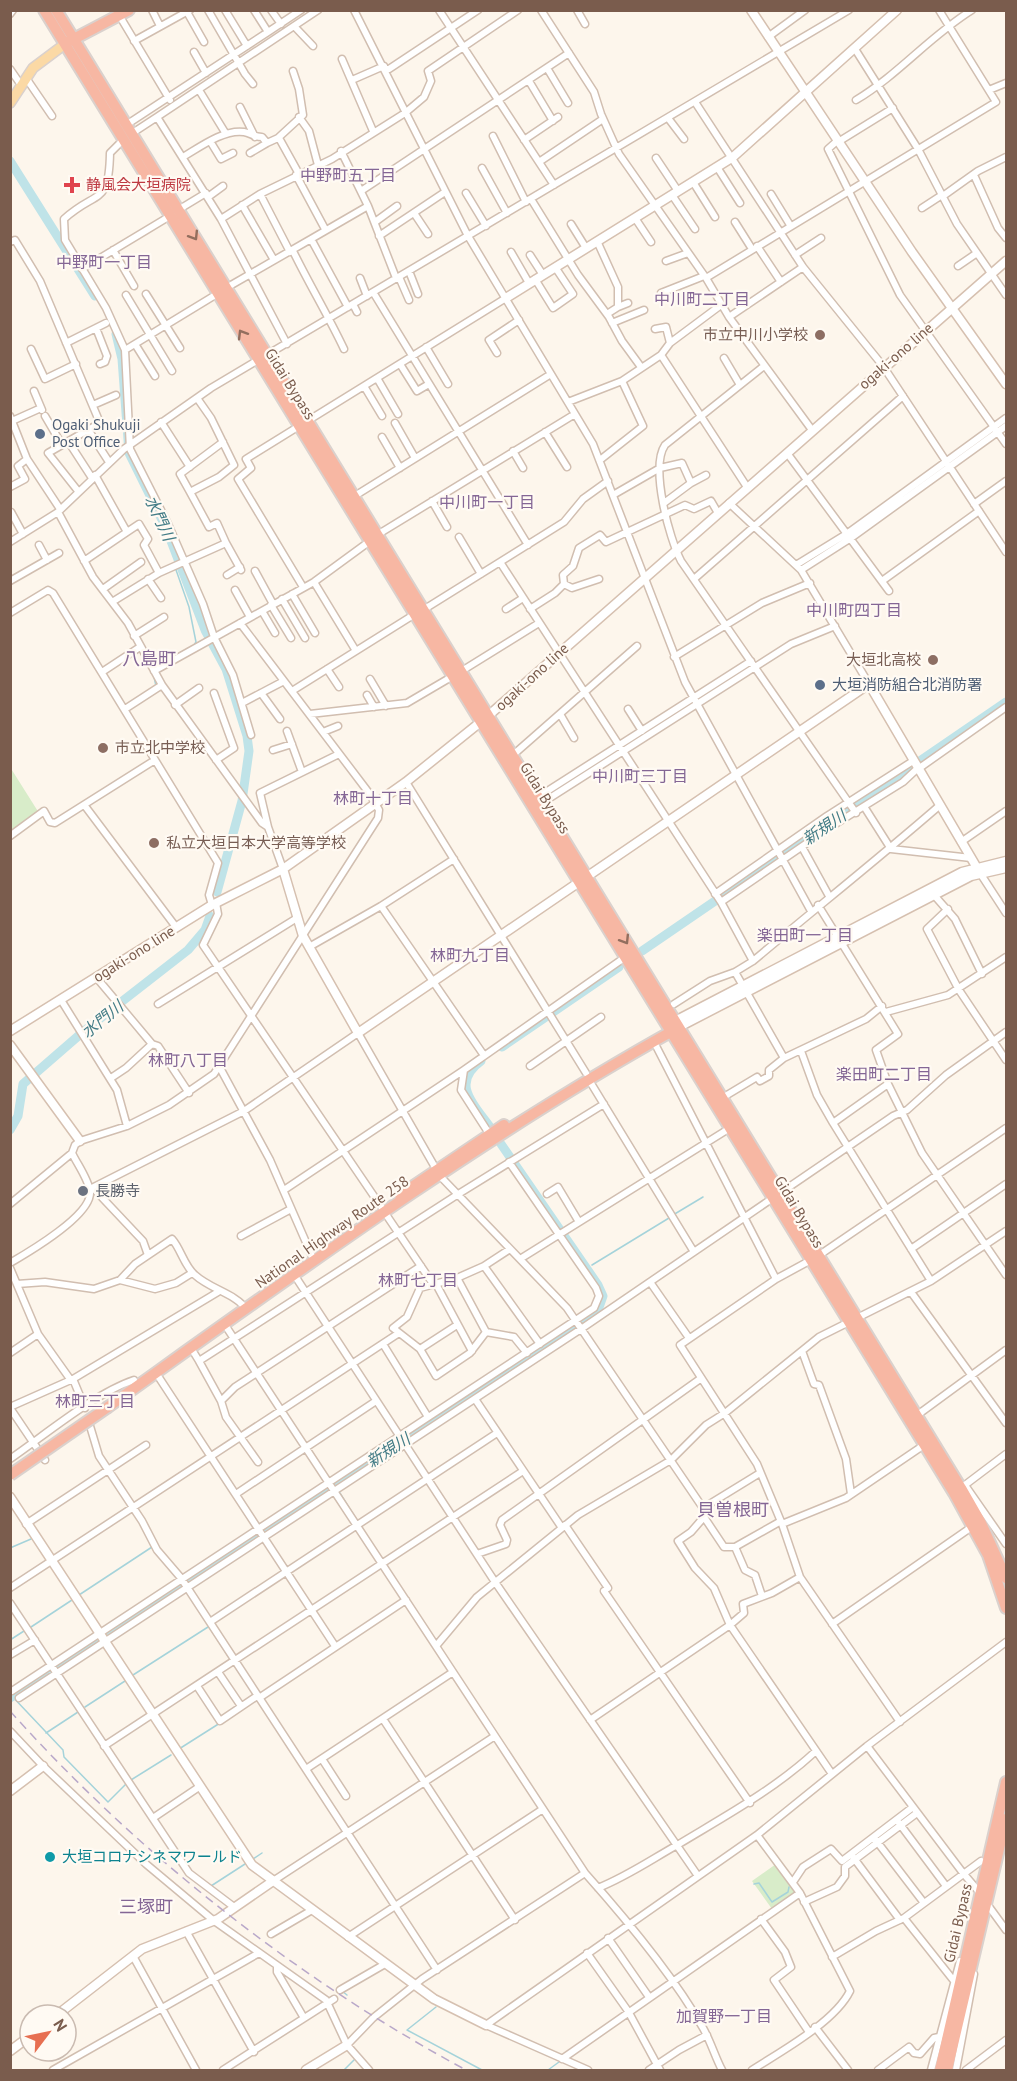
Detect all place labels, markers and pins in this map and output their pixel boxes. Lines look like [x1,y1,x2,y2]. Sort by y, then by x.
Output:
place label: 静風会大垣病院 [86,175,191,194]
marker: 静風会大垣病院 [63,176,81,194]
place label: 市立中川小学校 [703,325,808,344]
marker: 市立中川小学校 [813,328,827,342]
place label: Ogaki Shukuji Post Office [52,415,141,451]
marker: Ogaki Shukuji Post Office [33,427,47,441]
place label: 大垣北高校 [846,650,921,669]
marker: 大垣北高校 [926,653,940,667]
place label: 大垣消防組合北消防署 [832,675,982,694]
marker: 大垣消防組合北消防署 [813,678,827,692]
place label: 市立北中学校 [115,738,205,757]
marker: 市立北中学校 [96,741,110,755]
place label: 私立大垣日本大学高等学校 [166,833,346,852]
marker: 私立大垣日本大学高等学校 [147,836,161,850]
place label: 長勝寺 [95,1181,140,1200]
marker: 長勝寺 [76,1184,90,1198]
place label: 大垣コロナシネマワールド [62,1847,242,1866]
marker: 大垣コロナシネマワールド [43,1850,57,1864]

